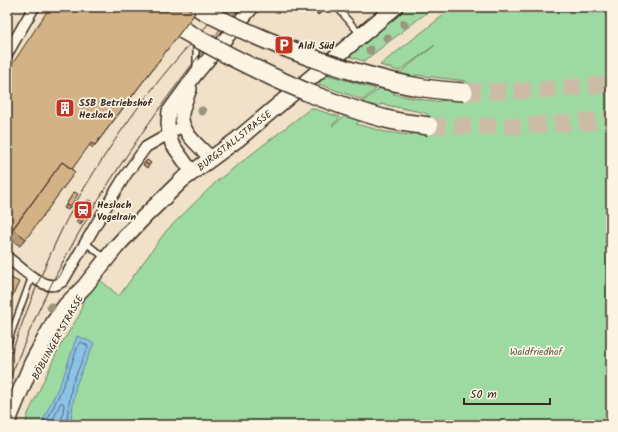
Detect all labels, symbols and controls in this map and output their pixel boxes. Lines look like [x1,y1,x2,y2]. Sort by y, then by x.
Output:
parking icon: Aldi Süd [273,34,295,56]
place label: Aldi Süd [298,38,335,54]
place label: SSB Betriebshof Heslach [79,95,153,123]
building icon: SSB Betriebshof Heslach [54,97,76,119]
street label: BURGSTALLSTRASSE [194,106,276,175]
place label: Heslach Vogelrain [97,197,137,225]
station icon: Heslach Vogelrain [72,199,94,221]
street label: BÖBLINGER STRASSE [28,291,88,383]
park label: Waldfriedhof [510,344,564,360]
scale bar [464,380,550,406]
text: 50 m [470,385,497,404]

